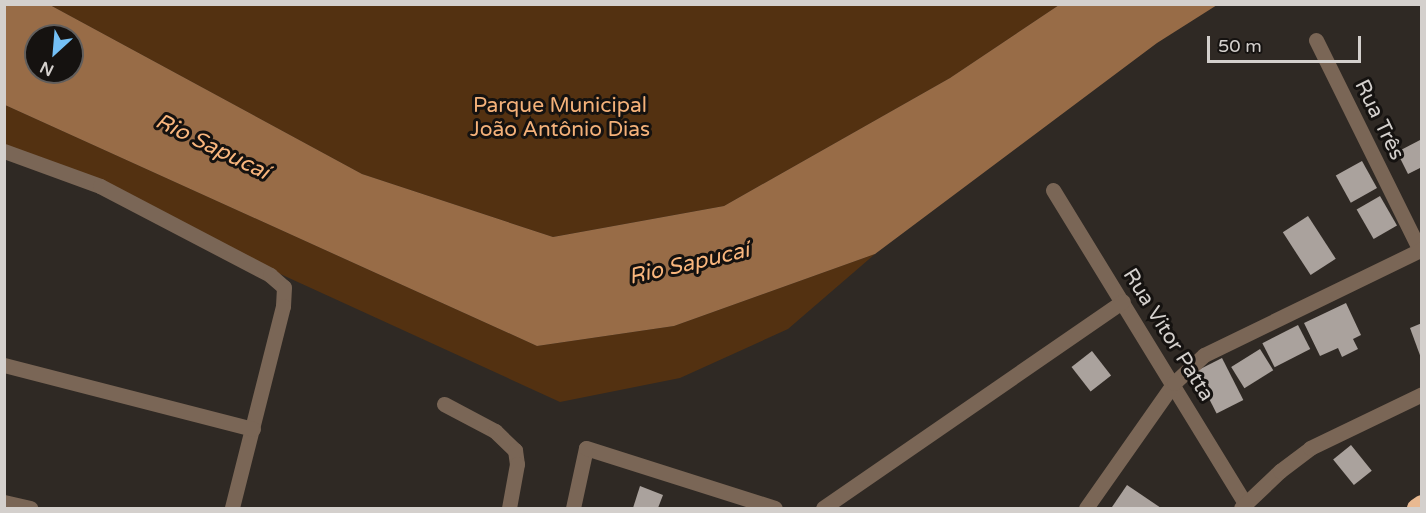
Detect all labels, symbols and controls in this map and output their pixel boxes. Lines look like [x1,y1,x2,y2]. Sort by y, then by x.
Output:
north arrow [24,24,84,84]
scale bar [1210,24,1364,62]
text: 50 m [1218,35,1262,57]
text: N [37,57,57,80]
street label: Rua Três [1349,76,1409,164]
park label: Parque Municipal João Antônio Dias [470,93,650,143]
water label: Rio Sapucaí [151,108,273,186]
water label: Rio Sapucaí [626,237,752,291]
street label: Rua Vitor Patta [1117,264,1219,406]

